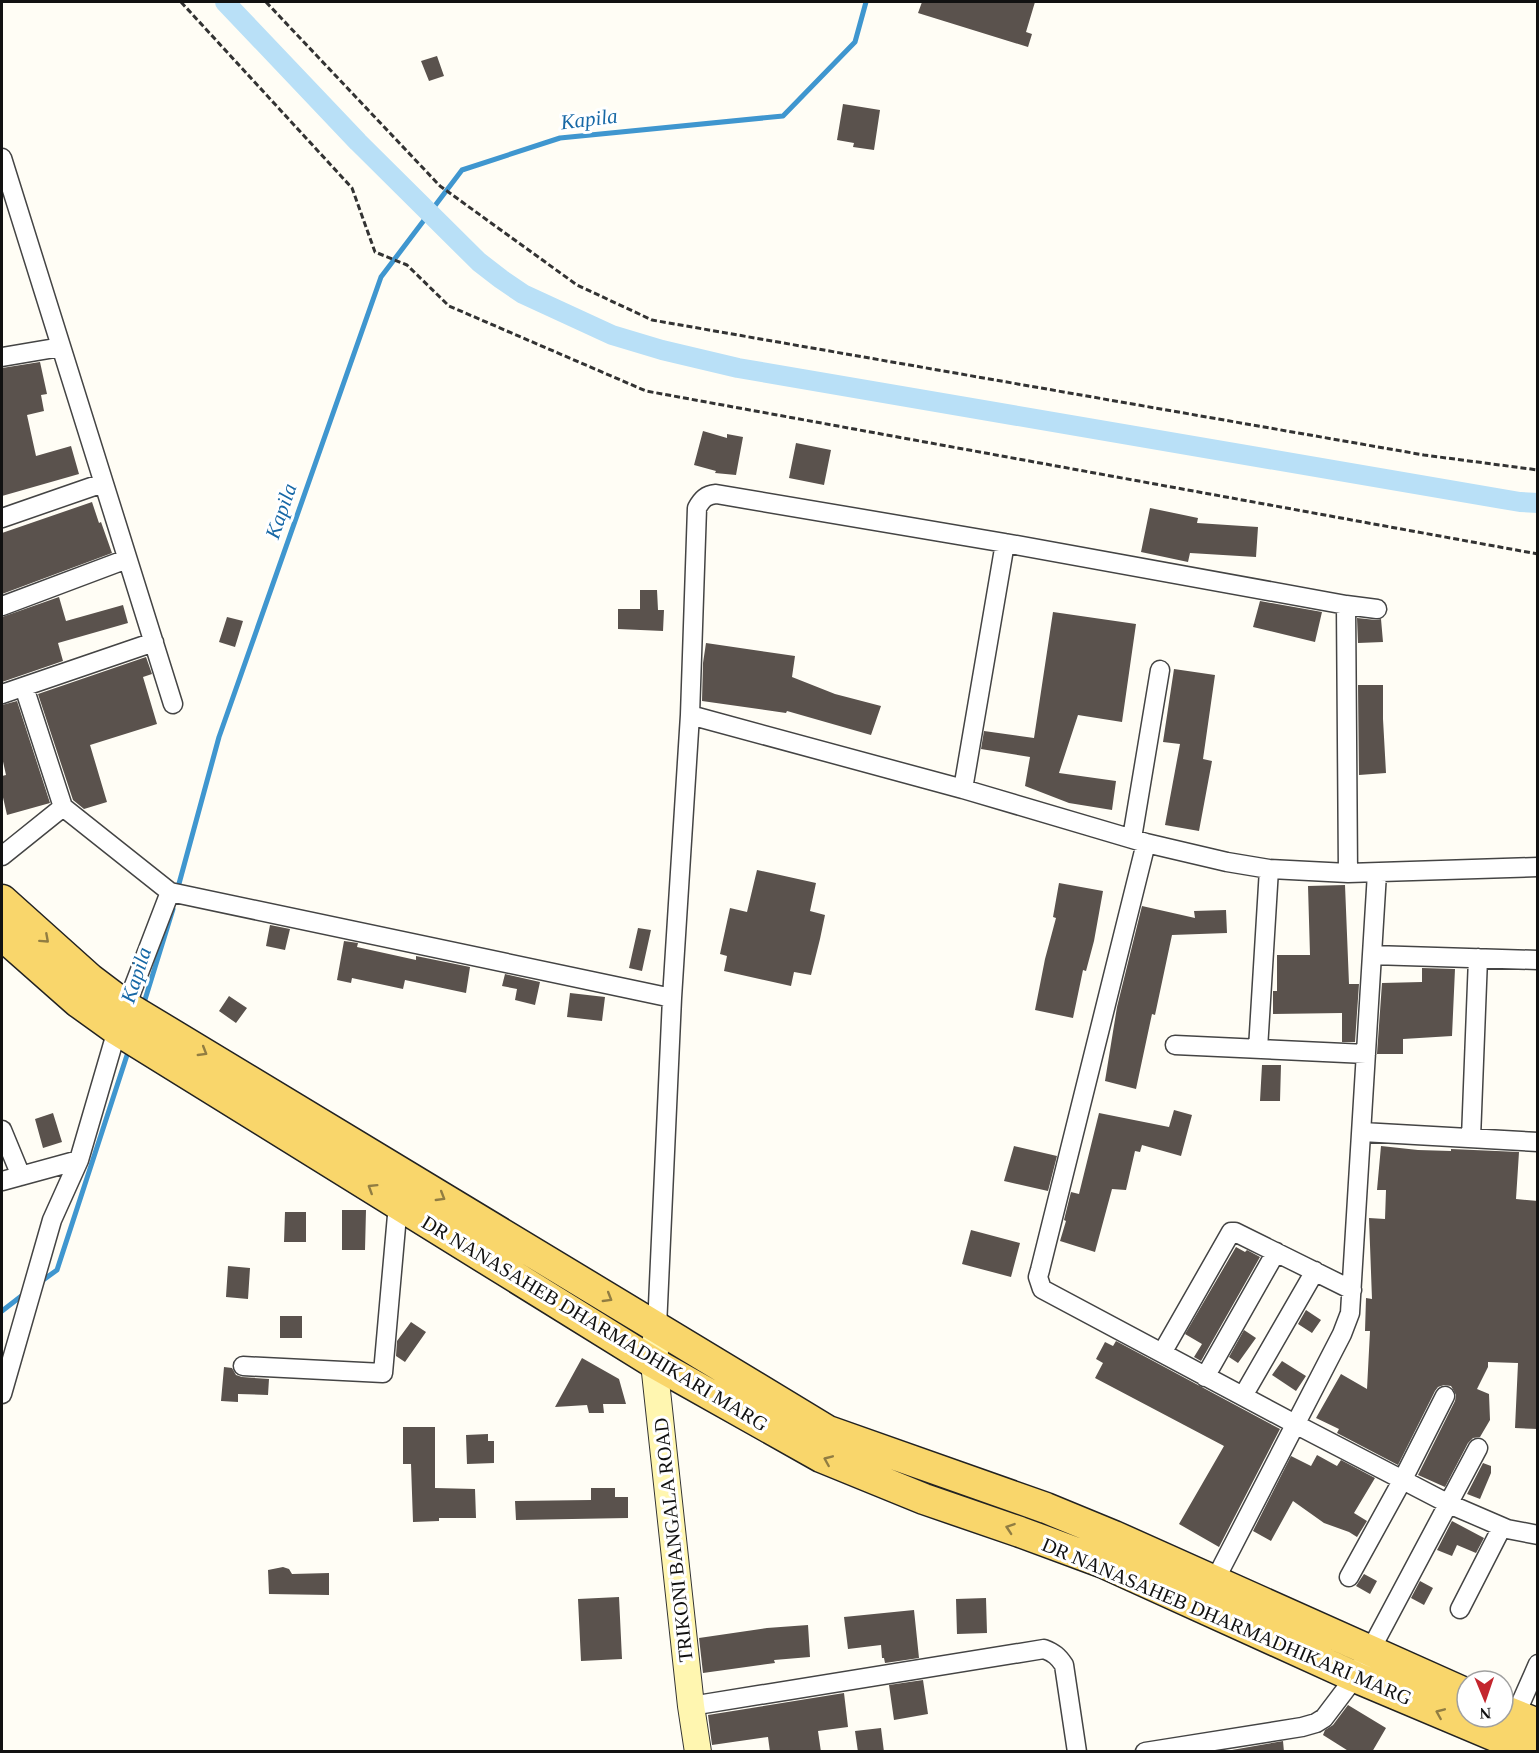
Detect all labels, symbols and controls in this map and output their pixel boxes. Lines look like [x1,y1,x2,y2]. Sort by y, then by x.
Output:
water label: Kapila [558,104,619,135]
water label: Kapila [260,480,302,543]
one-way arrow [38,932,49,943]
water label: Kapila [115,944,156,1007]
one-way arrow [197,1045,207,1057]
one-way arrow [368,1183,378,1195]
one-way arrow [435,1190,445,1201]
street label: DR NANASAHEB DHARMADHIKARI MARG [418,1211,772,1435]
one-way arrow [602,1290,612,1302]
street label: TRIKONI BANGALA ROAD [649,1417,697,1663]
one-way arrow [823,1455,834,1467]
one-way arrow [1005,1523,1016,1536]
street label: DR NANASAHEB DHARMADHIKARI MARG [1039,1533,1415,1709]
north arrow [1455,1669,1515,1729]
text: N [1479,1705,1492,1722]
one-way arrow [1435,1708,1446,1720]

